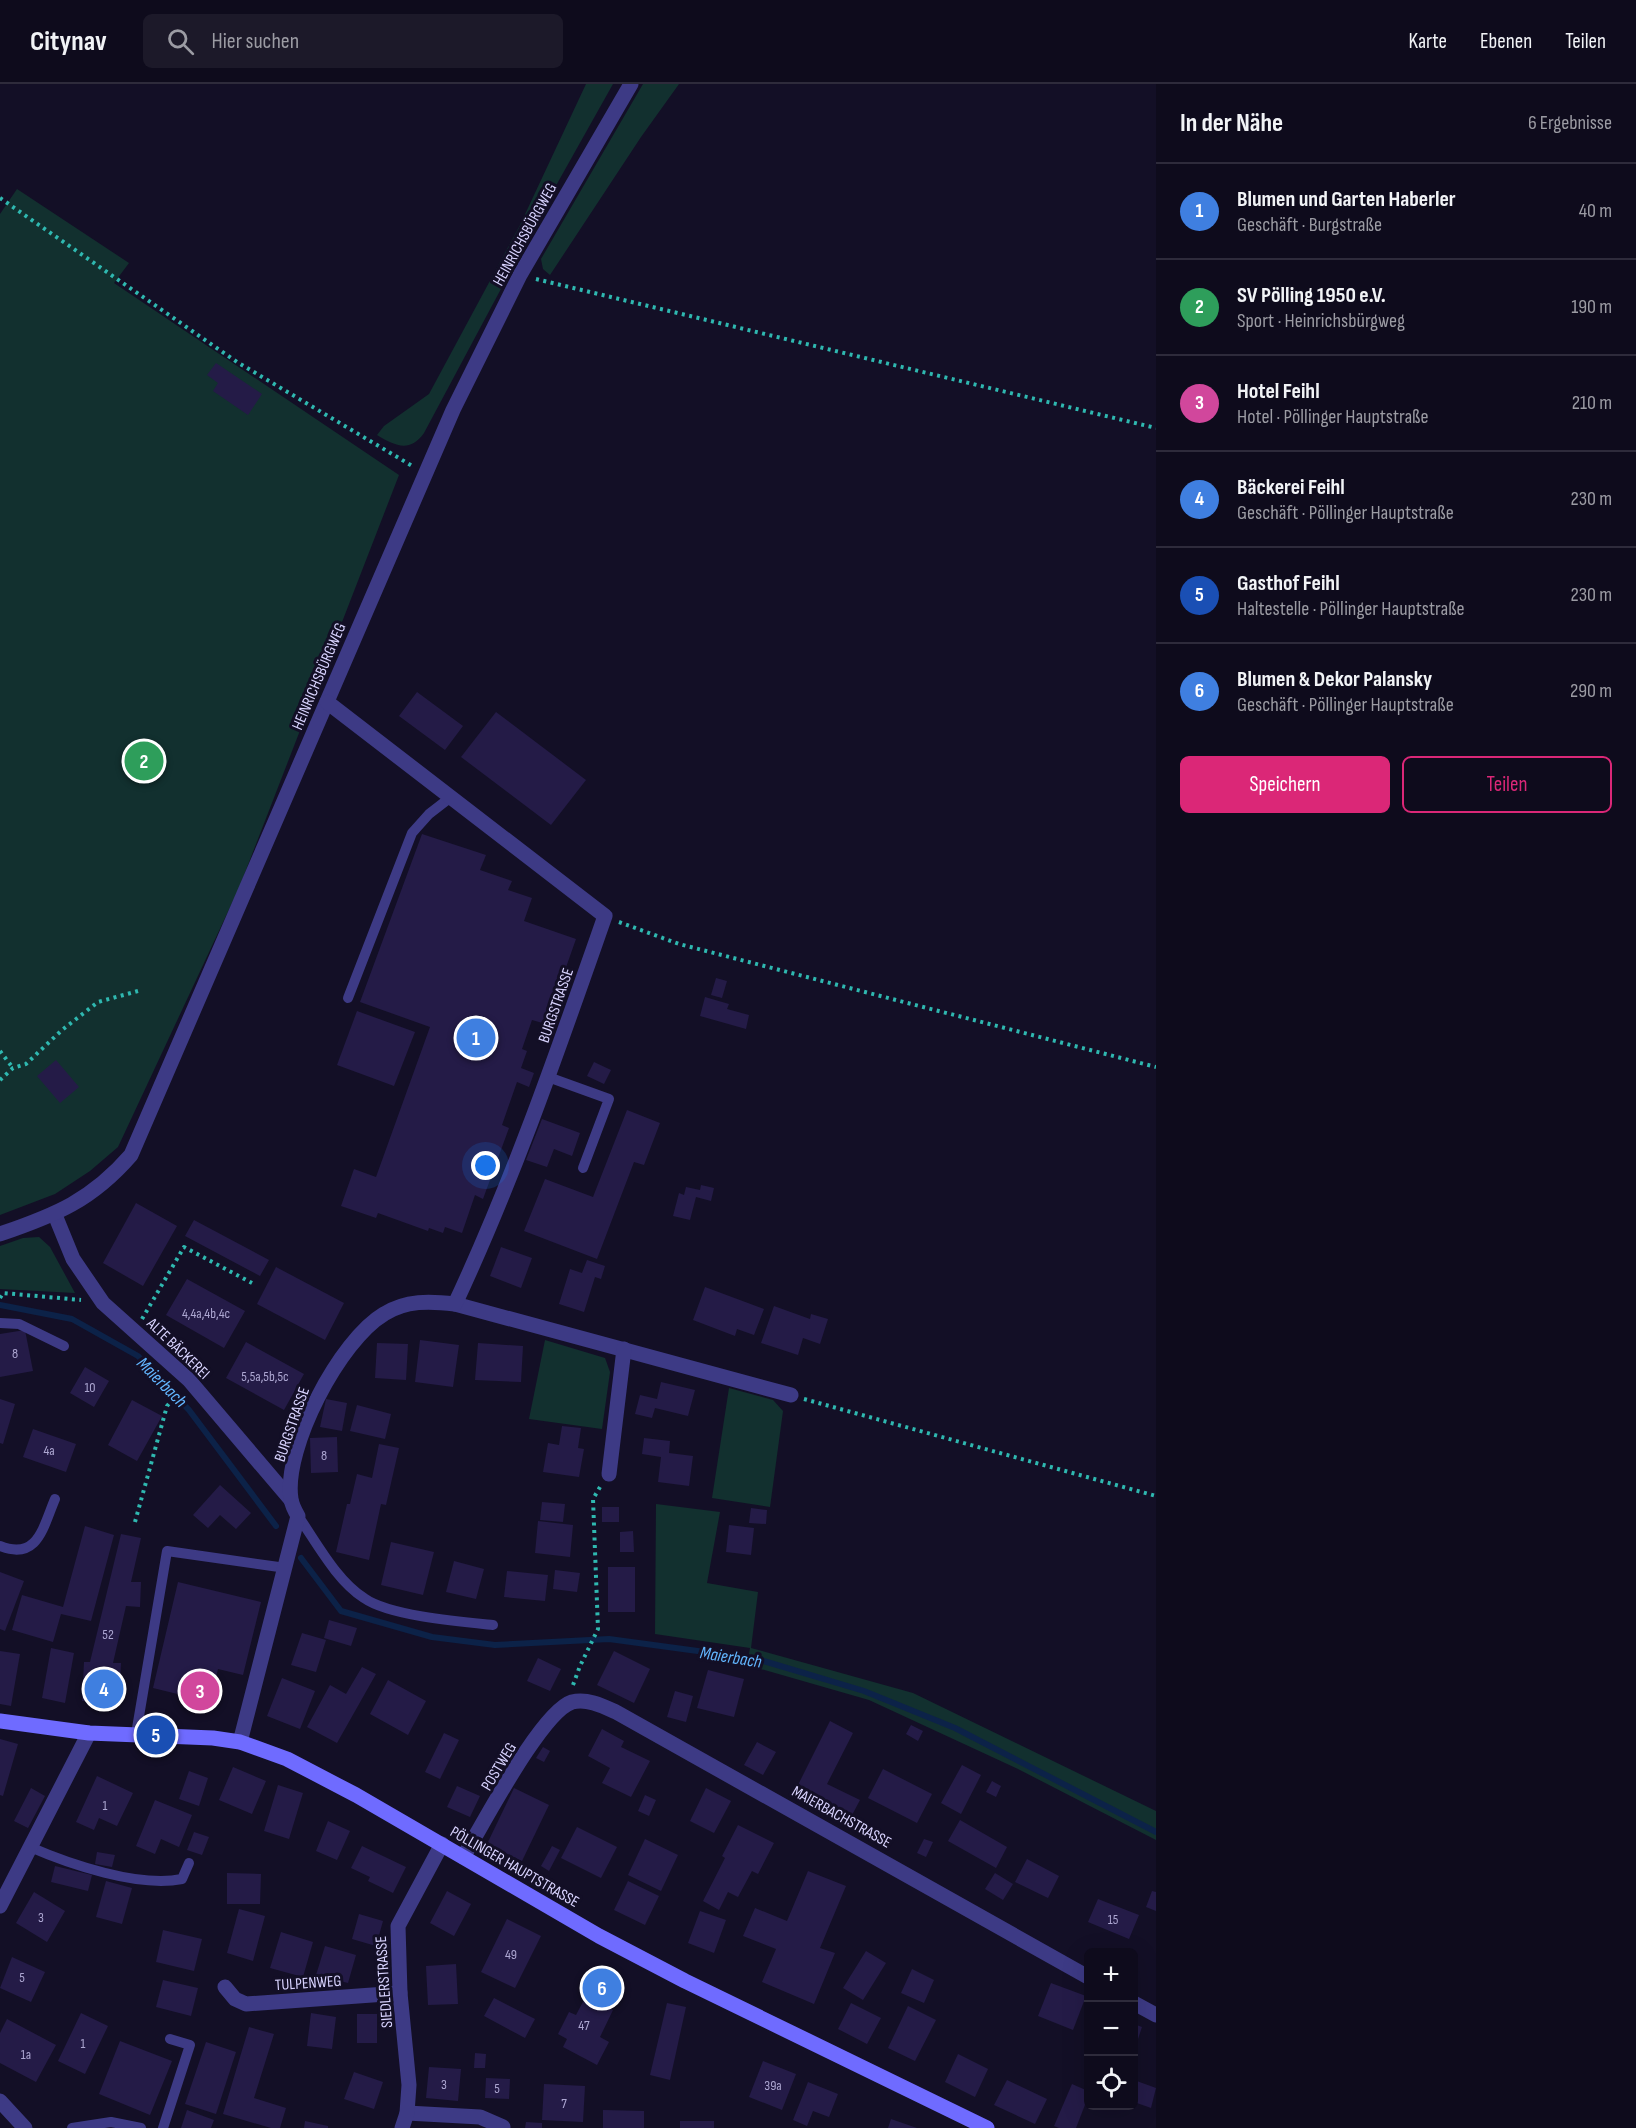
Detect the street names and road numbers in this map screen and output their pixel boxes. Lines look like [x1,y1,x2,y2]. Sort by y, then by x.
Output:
street label: HEINRICHSBÜRGWEG [489,180,561,289]
street label: HEINRICHSBÜRGWEG [288,620,350,733]
street label: BURGSTRASSE [535,966,578,1045]
street label: ALTE BÄCKEREI [142,1314,213,1384]
street label: BURGSTRASSE [271,1385,314,1464]
street label: POSTWEG [478,1739,521,1794]
street label: MAIERBACHSTRASSE [788,1782,894,1852]
street label: PÖLLINGER HAUPTSTRASSE [446,1823,582,1912]
street label: SIEDLERSTRASSE [372,1935,397,2028]
street label: TULPENWEG [274,1972,342,1995]

